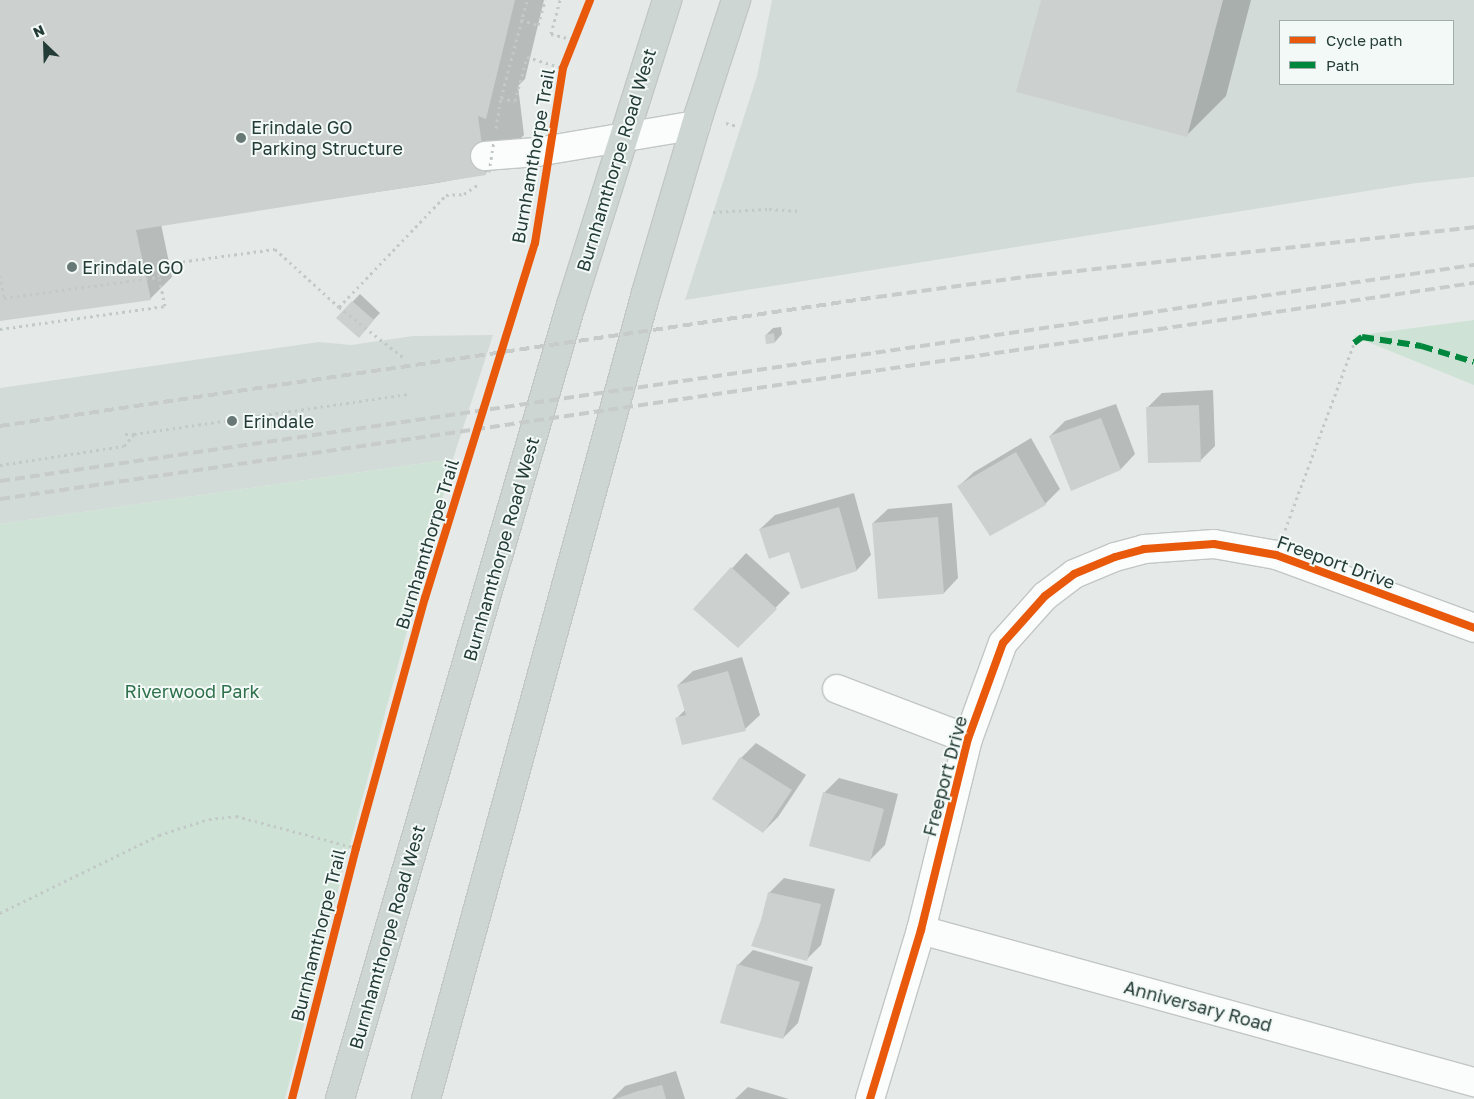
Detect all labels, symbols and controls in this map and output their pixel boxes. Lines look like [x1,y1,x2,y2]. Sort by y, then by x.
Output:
north arrow [20,20,70,70]
legend [1279,20,1454,85]
text: N [30,21,47,41]
text: Cycle path [1326,31,1402,49]
street label: Burnhamthorpe Road West [572,46,660,274]
text: Path [1326,56,1359,74]
street label: Burnhamthorpe Trail [507,67,559,245]
place label: Erindale GO Parking Structure [251,117,403,160]
marker: Erindale GO Parking Structure [235,132,247,144]
place label: Erindale GO [82,256,184,278]
marker: Erindale GO [66,261,78,273]
place label: Erindale [243,410,314,432]
marker: Erindale [225,414,239,428]
street label: Burnhamthorpe Road West [459,434,543,664]
street label: Burnhamthorpe Trail [391,456,463,632]
street label: Freeport Drive [1274,531,1398,593]
park label: Riverwood Park [124,680,260,702]
street label: Freeport Drive [919,713,971,839]
street label: Burnhamthorpe Road West [345,822,429,1052]
street label: Burnhamthorpe Trail [286,846,350,1024]
street label: Anniversary Road [1122,976,1274,1036]

